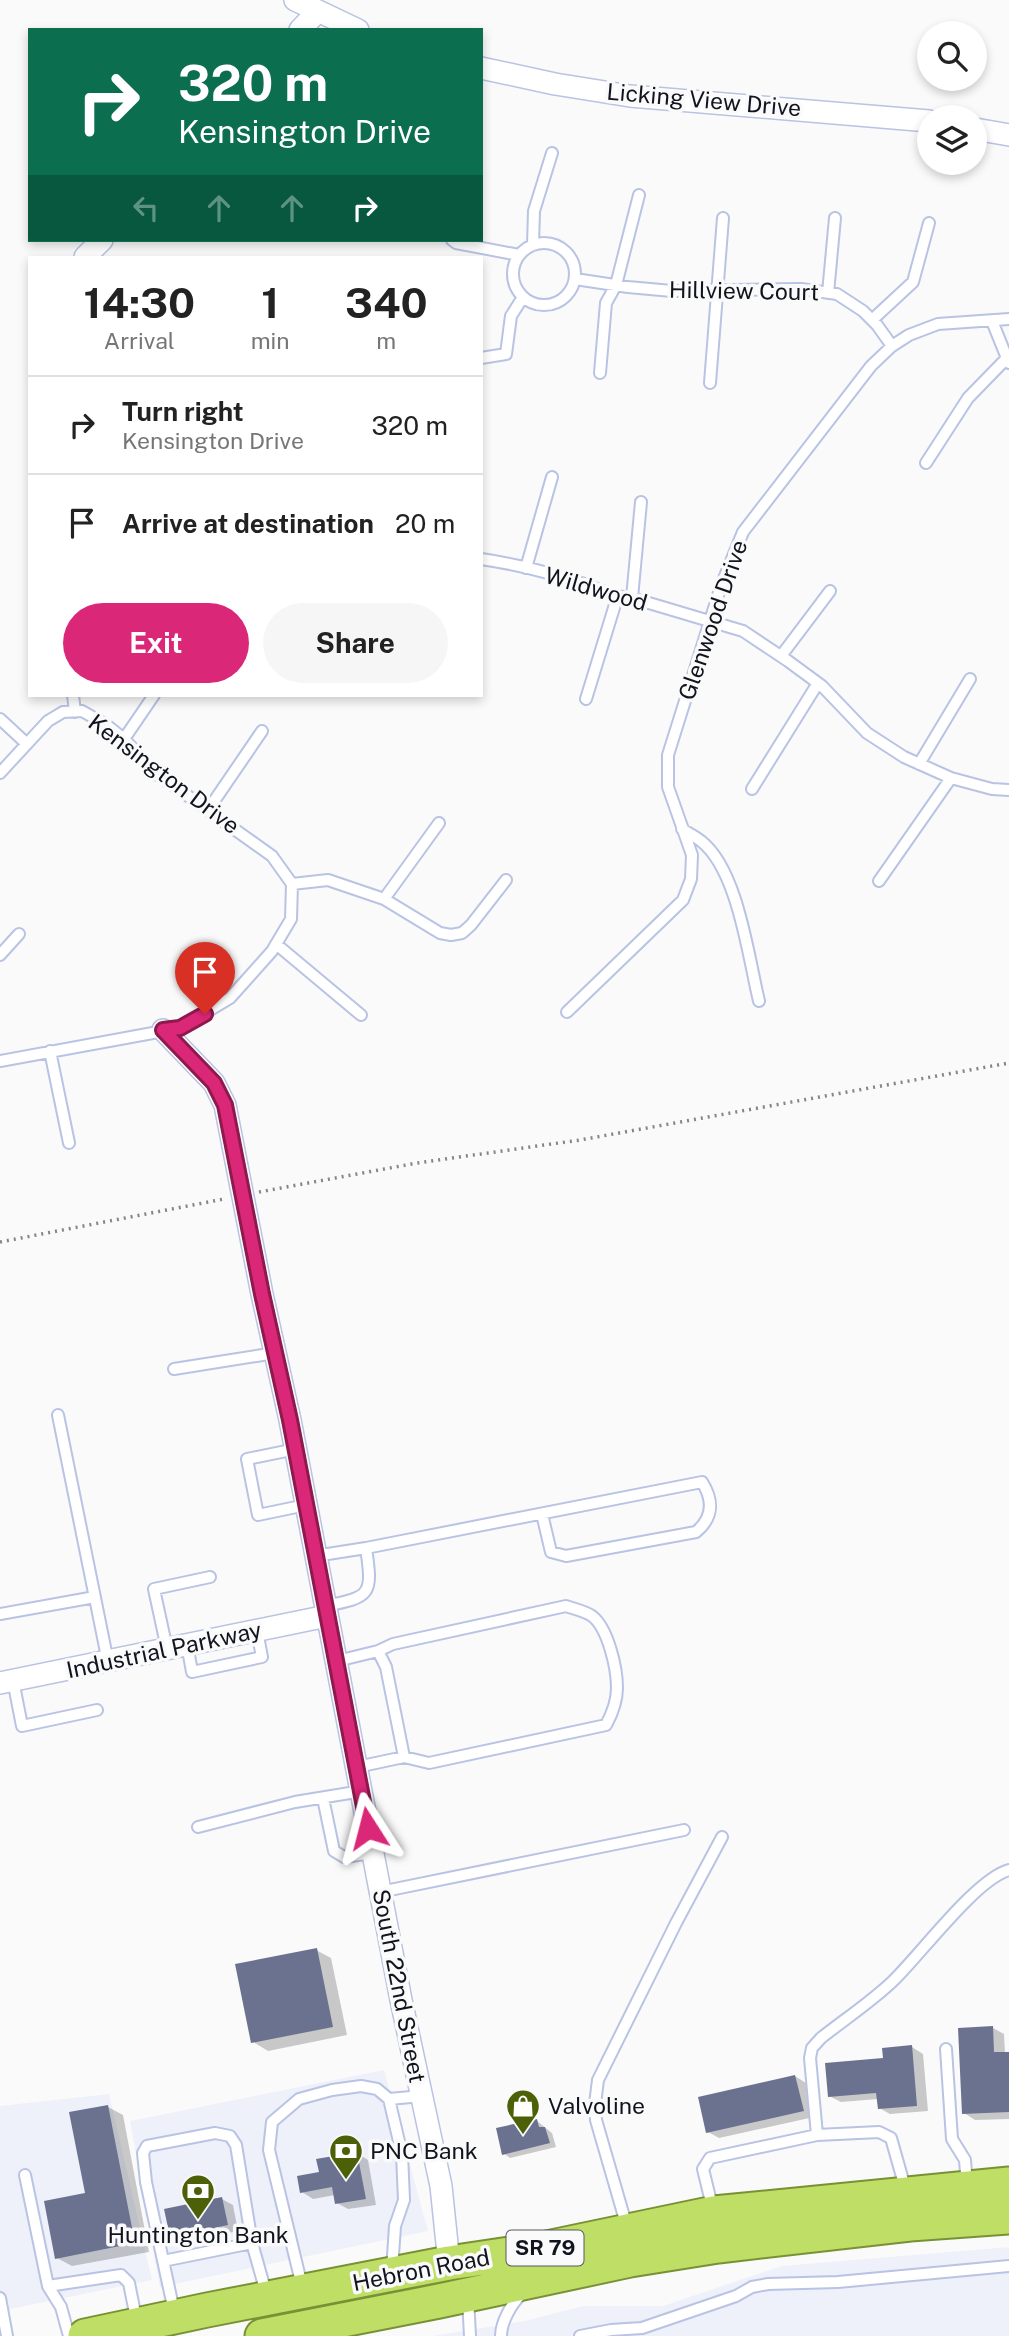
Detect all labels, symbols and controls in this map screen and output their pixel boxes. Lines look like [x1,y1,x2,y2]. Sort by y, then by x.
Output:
map controls [917,21,987,175]
button: search [917,21,987,91]
text: 320 m [178,54,328,112]
icon: right [63,56,154,147]
street label: Licking View Drive [606,78,802,121]
button: layers [917,105,987,175]
text: Kensington Drive [178,113,431,150]
icon: left [127,189,165,227]
icon: ahead [200,189,238,227]
icon: ahead [273,189,311,227]
icon: right [346,189,384,227]
street label: Hillview Court [669,276,819,305]
text: 14:30 [83,278,195,327]
text: 1 [261,278,279,327]
text: 340 [345,278,428,327]
text: Arrival [104,327,175,354]
text: min [251,327,290,354]
text: m [376,327,396,354]
text: Turn right [122,396,244,427]
icon: right [63,406,101,444]
text: 320 m [371,410,448,441]
text: Kensington Drive [122,427,304,454]
icon: arrive [63,504,101,542]
text: Arrive at destination [122,508,374,539]
text: 20 m [395,508,455,539]
street label: Glenwood Drive [673,536,753,703]
street label: Wildwood [542,561,650,616]
button: Exit [63,603,249,683]
button: Share [263,603,448,683]
street label: Kensington Drive [84,708,245,839]
pin [175,942,235,1014]
icon: arrive [186,953,224,991]
street label: Industrial Parkway [64,1616,264,1683]
position arrow [331,1791,405,1865]
street label: South 22nd Street [367,1887,432,2085]
shop icon: Valvoline [504,2087,542,2136]
place label: Valvoline [548,2092,645,2119]
bank icon: PNC Bank [327,2132,365,2181]
place label: PNC Bank [370,2137,478,2164]
bank icon: Huntington Bank [179,2172,217,2221]
place label: Huntington Bank [107,2221,289,2248]
road number: SR 79 [506,2230,584,2266]
street label: Hebron Road [350,2243,492,2296]

